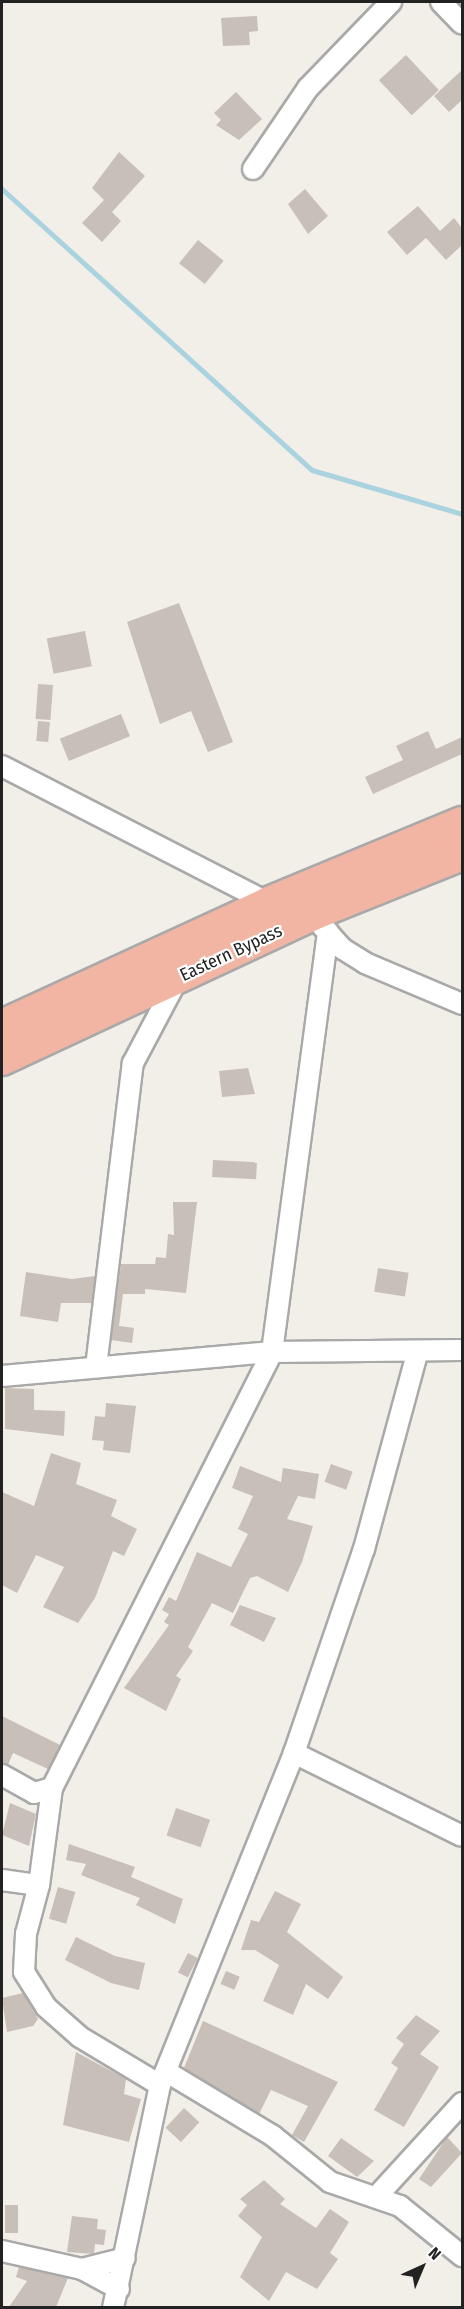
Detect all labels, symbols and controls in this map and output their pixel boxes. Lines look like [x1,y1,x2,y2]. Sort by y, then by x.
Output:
street label: Eastern Bypass [176,920,286,986]
north arrow [392,2237,452,2297]
text: N [425,2244,445,2264]

